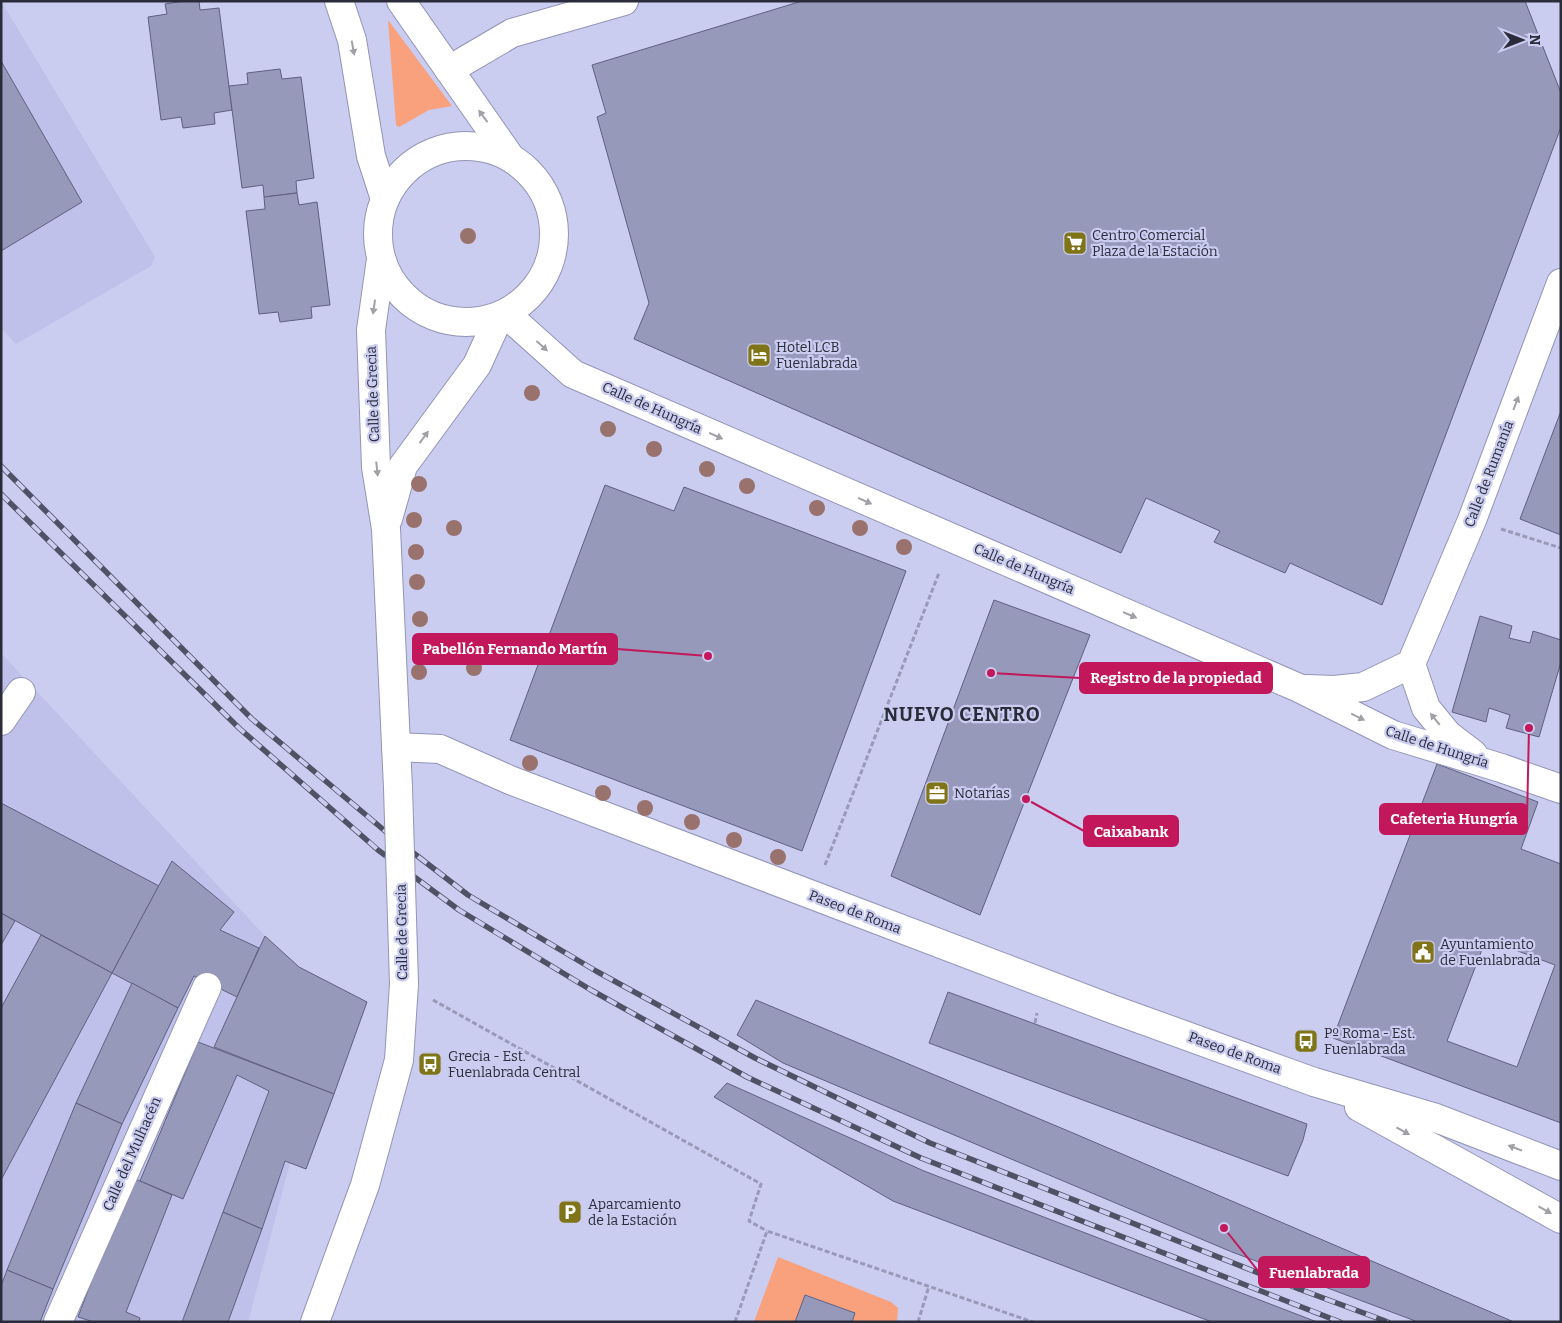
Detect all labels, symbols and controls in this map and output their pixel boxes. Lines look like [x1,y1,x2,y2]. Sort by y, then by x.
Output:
north arrow [1497,15,1547,65]
text: N [1526,35,1543,46]
one-way arrow [349,40,357,56]
one-way arrow [477,110,488,123]
place label: Centro Comercial Plaza de la Estación [1092,227,1218,260]
supermarket icon: Centro Comercial Plaza de la Estación [1062,230,1088,256]
one-way arrow [370,300,378,316]
place label: Hotel LCB Fuenlabrada [776,339,858,372]
one-way arrow [536,340,548,352]
hotel icon: Hotel LCB Fuenlabrada [746,342,772,368]
street label: Calle de Grecia [363,345,383,442]
street label: Calle de Hungría [599,378,705,438]
one-way arrow [1512,395,1520,410]
street label: Calle de Rumanía [1461,418,1517,530]
one-way arrow [419,430,429,444]
one-way arrow [709,433,723,441]
one-way arrow [373,462,381,478]
one-way arrow [858,498,872,506]
street label: Calle de Hungría [971,540,1077,598]
one-way arrow [1123,611,1137,619]
callout: Pabellón Fernando Martín [413,634,617,664]
text: Pabellón Fernando Martín [423,640,608,658]
callout: Registro de la propiedad [1080,663,1272,693]
text: Registro de la propiedad [1090,669,1262,687]
district label: NUEVO CENTRO [883,703,1041,726]
one-way arrow [1351,713,1366,722]
one-way arrow [1429,713,1440,726]
street label: Calle de Hungría [1383,722,1491,772]
office icon: Notarías [924,780,950,806]
place label: Notarías [954,785,1010,802]
callout: Cafeteria Hungría [1380,804,1527,834]
text: Cafeteria Hungría [1390,810,1518,828]
callout: Caixabank [1084,816,1178,846]
text: Caixabank [1094,823,1168,841]
street label: Calle de Grecia [393,883,411,980]
street label: Paseo de Roma [806,887,904,938]
place label: Ayuntamiento de Fuenlabrada [1440,936,1541,969]
public building icon: Ayuntamiento de Fuenlabrada [1410,939,1436,965]
place label: Pº Roma - Est. Fuenlabrada [1324,1025,1415,1058]
street label: Paseo de Roma [1186,1028,1284,1078]
bus stop icon: Pº Roma - Est. Fuenlabrada [1293,1028,1319,1054]
place label: Grecia - Est. Fuenlabrada Central [448,1048,580,1081]
bus stop icon: Grecia - Est. Fuenlabrada Central [417,1051,443,1077]
street label: Calle del Mulhacén [99,1094,165,1214]
one-way arrow [1396,1127,1410,1136]
one-way arrow [1507,1144,1522,1152]
place label: Aparcamiento de la Estación [588,1196,681,1229]
parking icon: Aparcamiento de la Estación [557,1199,583,1225]
one-way arrow [1538,1206,1552,1214]
callout: Fuenlabrada [1259,1257,1369,1287]
text: Fuenlabrada [1269,1264,1360,1282]

